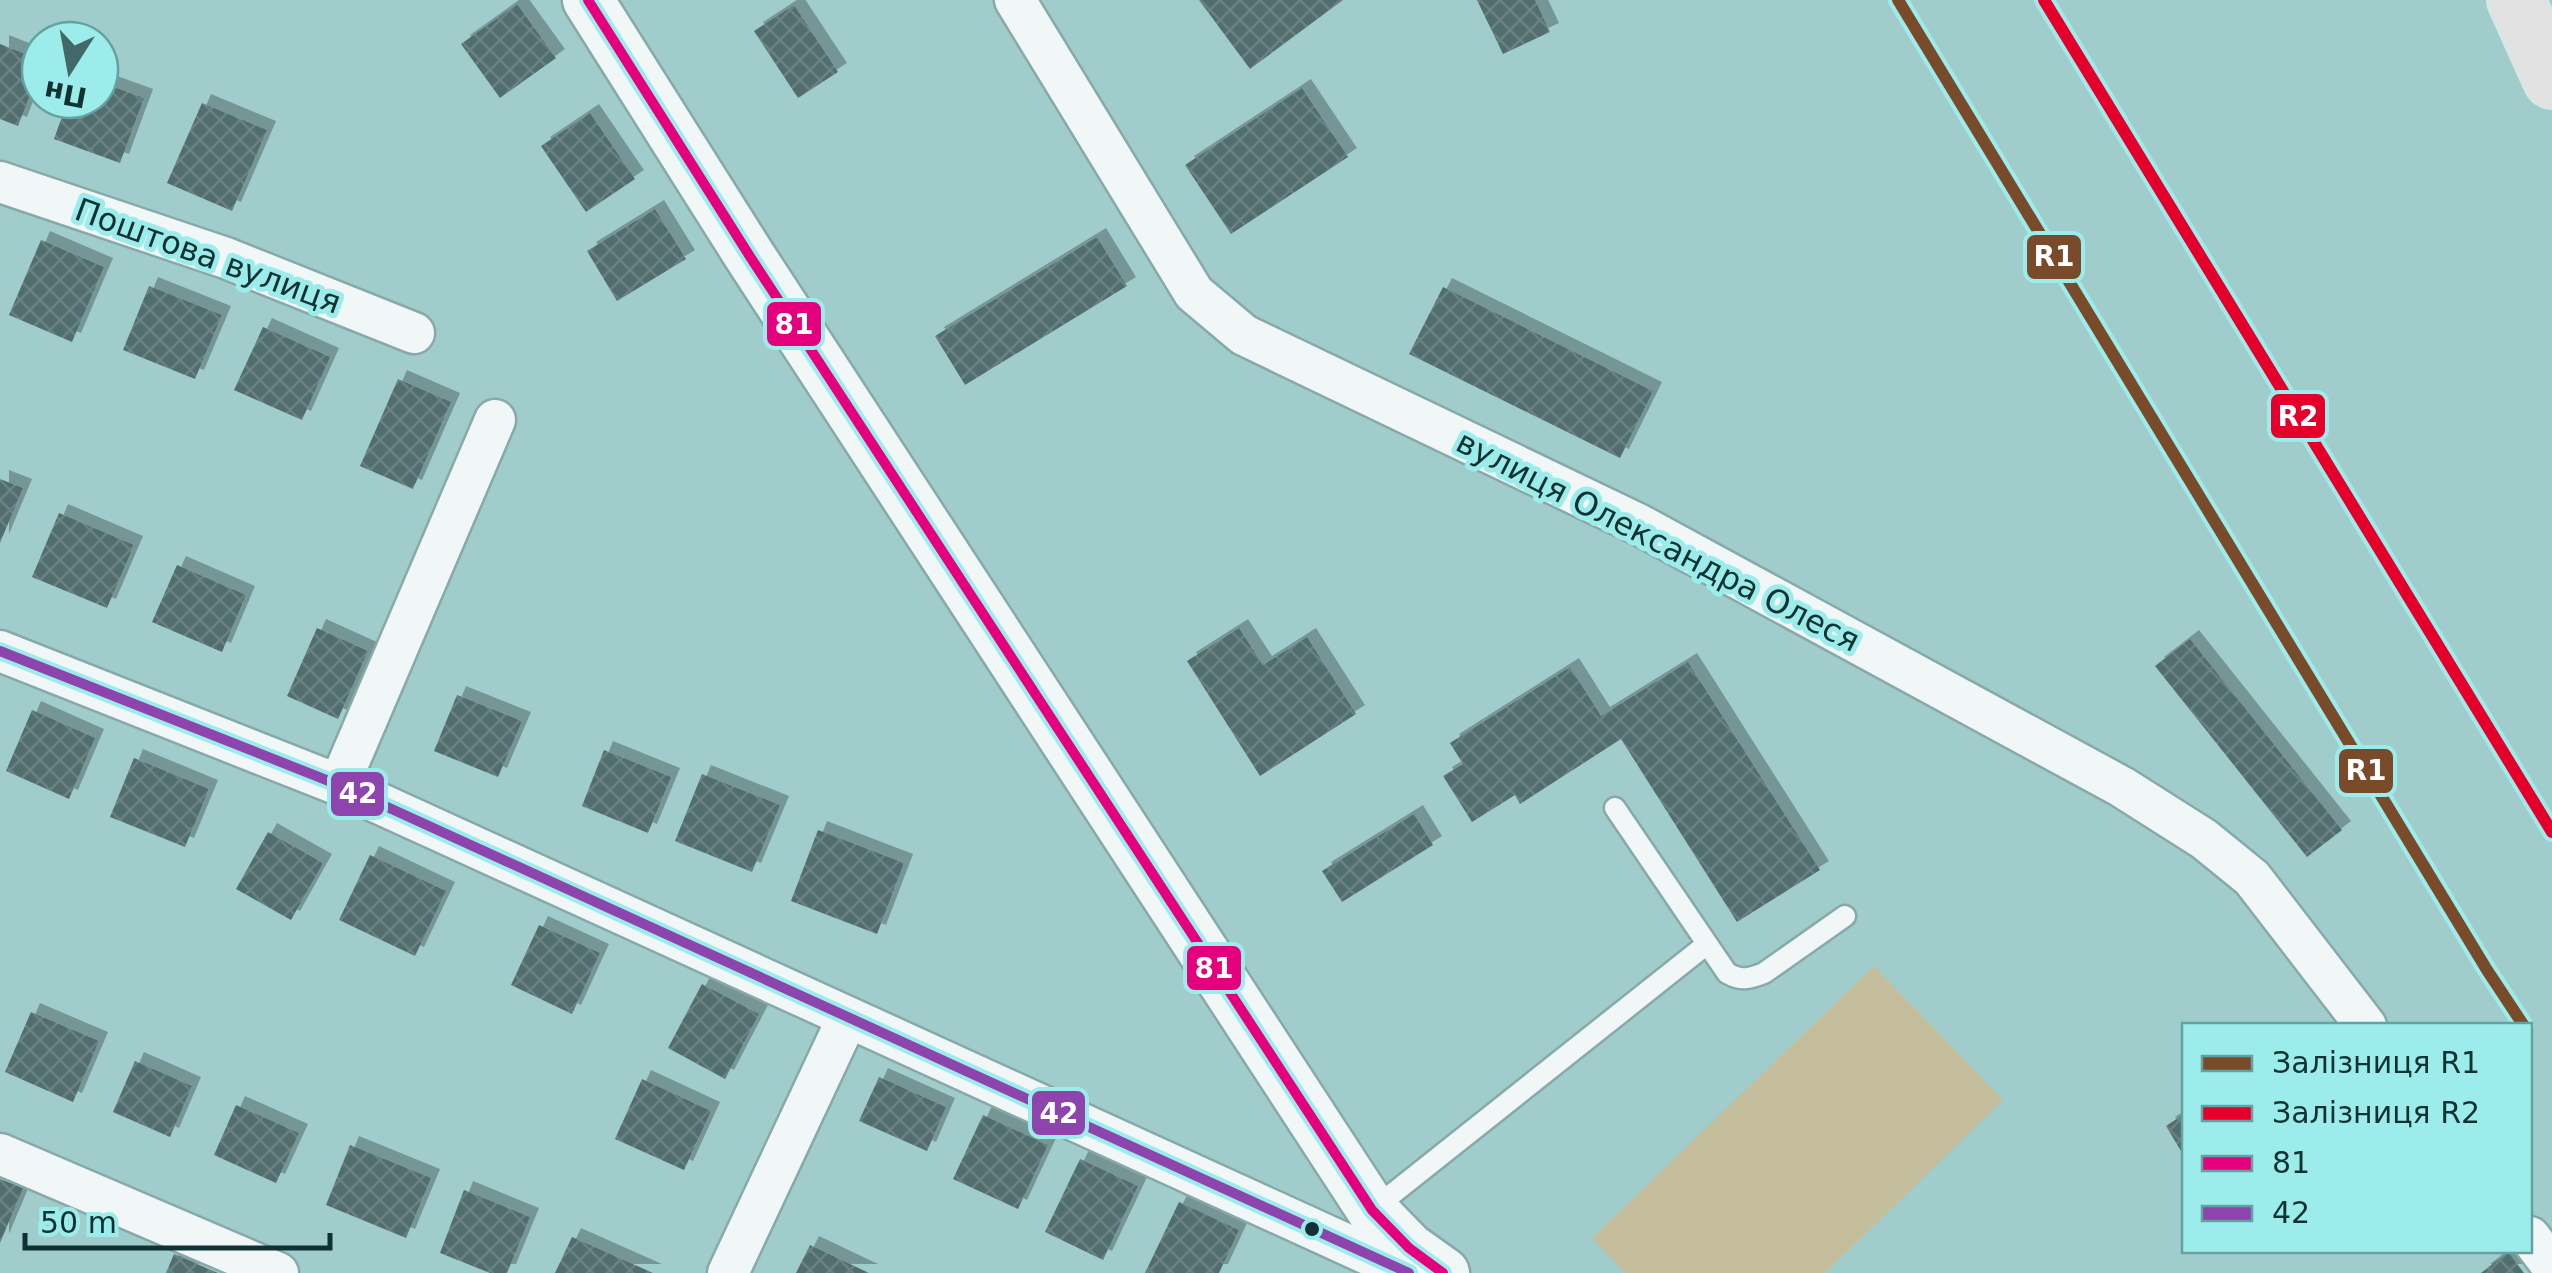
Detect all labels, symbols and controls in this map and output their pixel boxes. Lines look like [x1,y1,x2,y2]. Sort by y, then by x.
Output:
north arrow [20,20,120,120]
text: Пн [41,74,89,114]
street label: Поштова вулиця [70,190,346,322]
line badge: R1 [2025,233,2083,281]
text: R1 [2033,240,2075,273]
line badge: 81 [765,300,823,348]
text: 81 [775,308,813,341]
line badge: R2 [2269,392,2327,440]
text: R2 [2277,400,2319,433]
street label: вулиця Олександра Олеся [1450,423,1866,659]
line badge: R1 [2337,747,2395,795]
text: R1 [2345,754,2387,787]
line badge: 42 [329,770,386,818]
text: 42 [339,777,377,810]
line badge: 81 [1185,944,1243,992]
text: 81 [1195,952,1233,985]
legend [2182,1023,2532,1253]
text: Залізниця R1 [2272,1045,2480,1080]
line badge: 42 [1030,1089,1087,1137]
text: Залізниця R2 [2272,1095,2480,1130]
text: 42 [1040,1097,1078,1130]
text: 81 [2272,1145,2310,1180]
scale bar [25,1188,330,1250]
text: 42 [2272,1195,2310,1230]
text: 50 m [40,1205,117,1240]
unlabelled marker [1302,1219,1322,1239]

